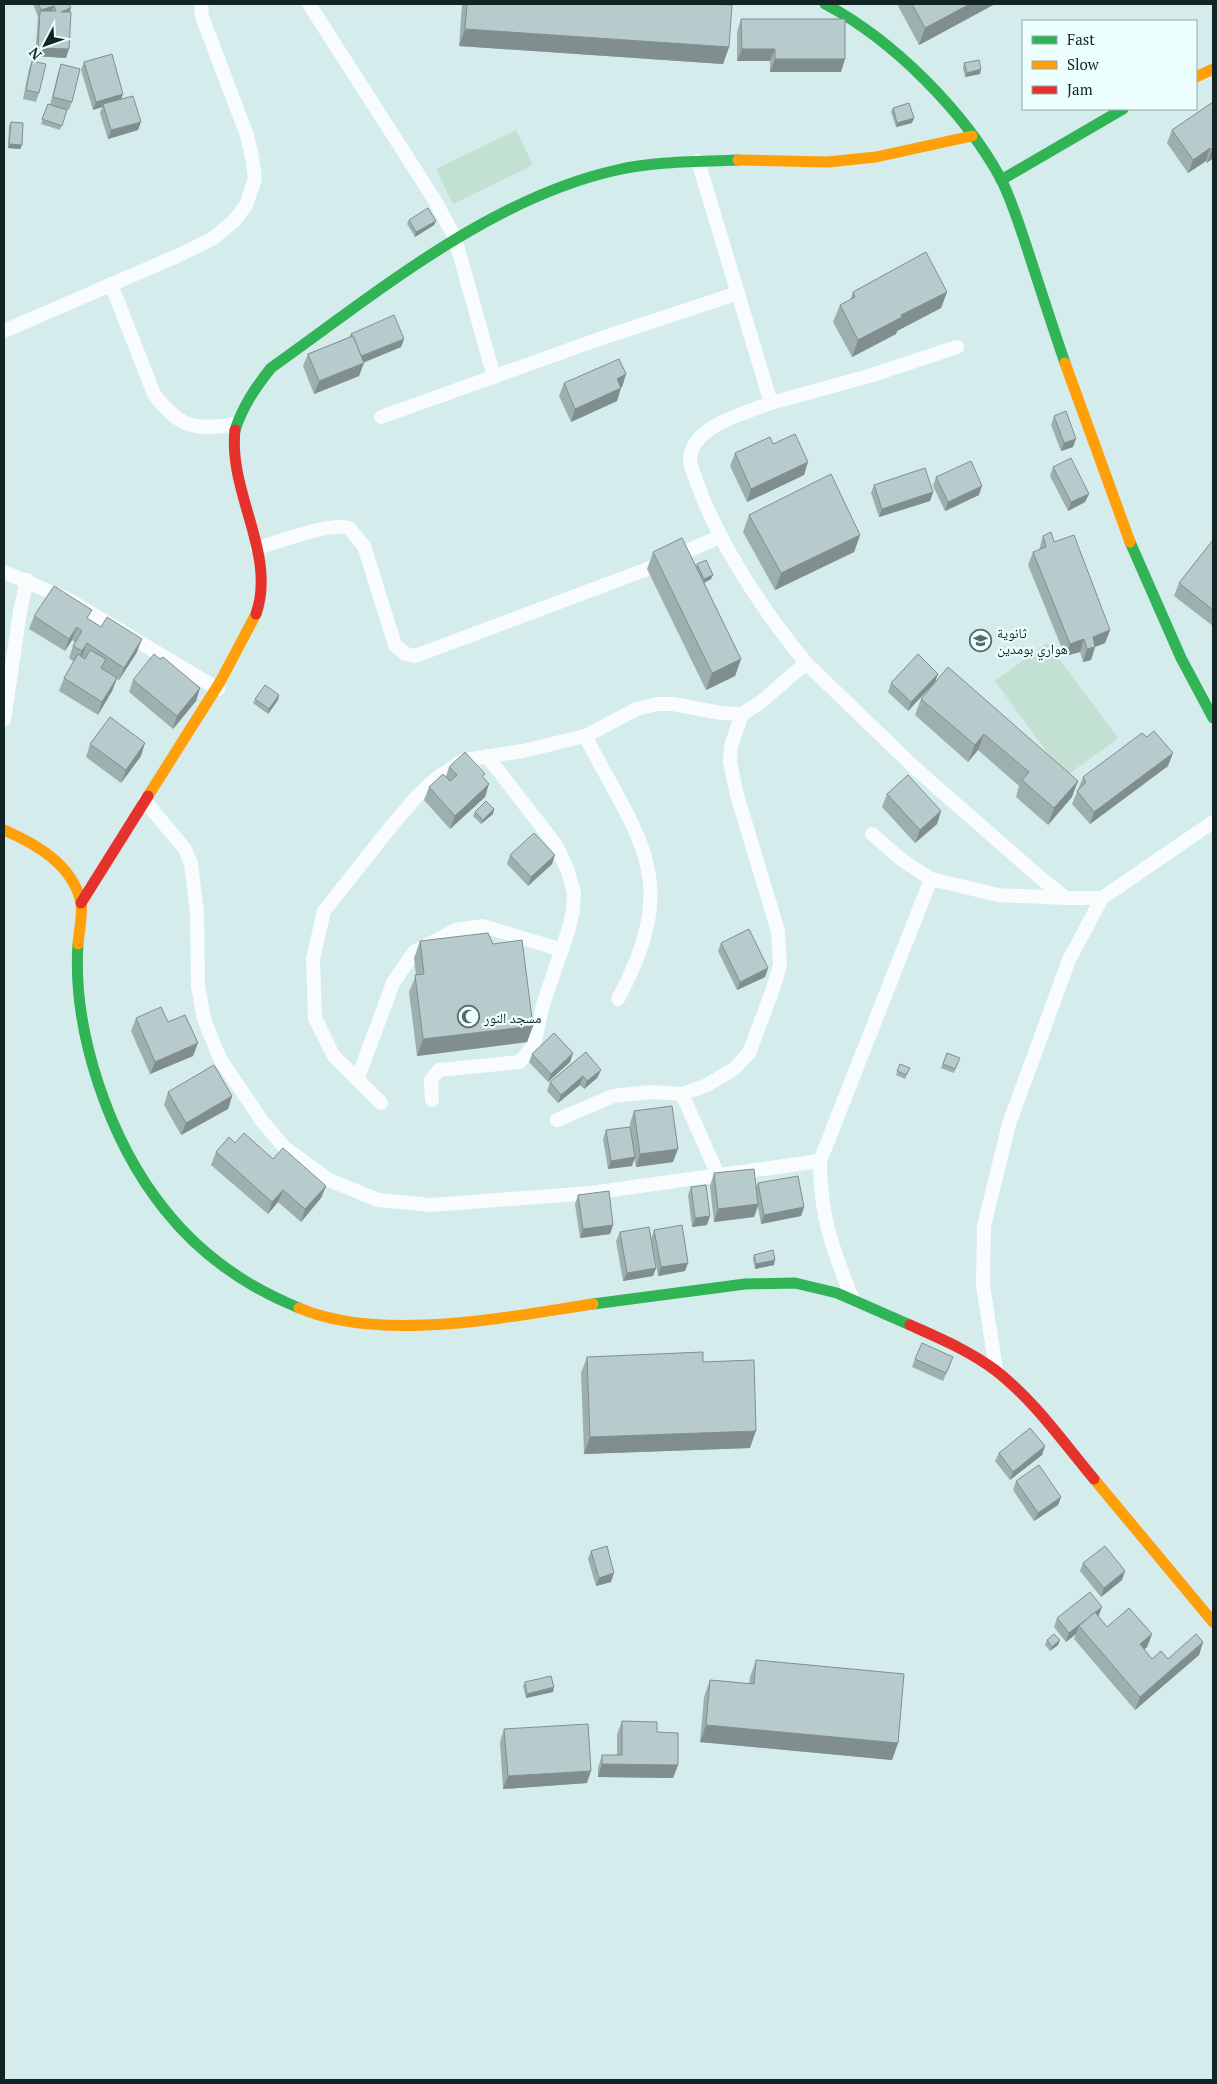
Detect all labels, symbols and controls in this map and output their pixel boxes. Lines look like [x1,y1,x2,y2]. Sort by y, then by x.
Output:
north arrow [20,20,70,70]
legend [1022,20,1197,110]
text: Fast [1067,29,1095,49]
text: N [24,43,45,64]
text: Slow [1067,54,1100,74]
text: Jam [1067,79,1093,99]
place label: ثانوية هواري بومدين [997,623,1068,660]
school or university icon: ثانوية هواري بومدين [969,628,993,652]
mosque icon: مسجد النور [456,1005,480,1029]
place label: مسجد النور [483,1008,541,1027]

